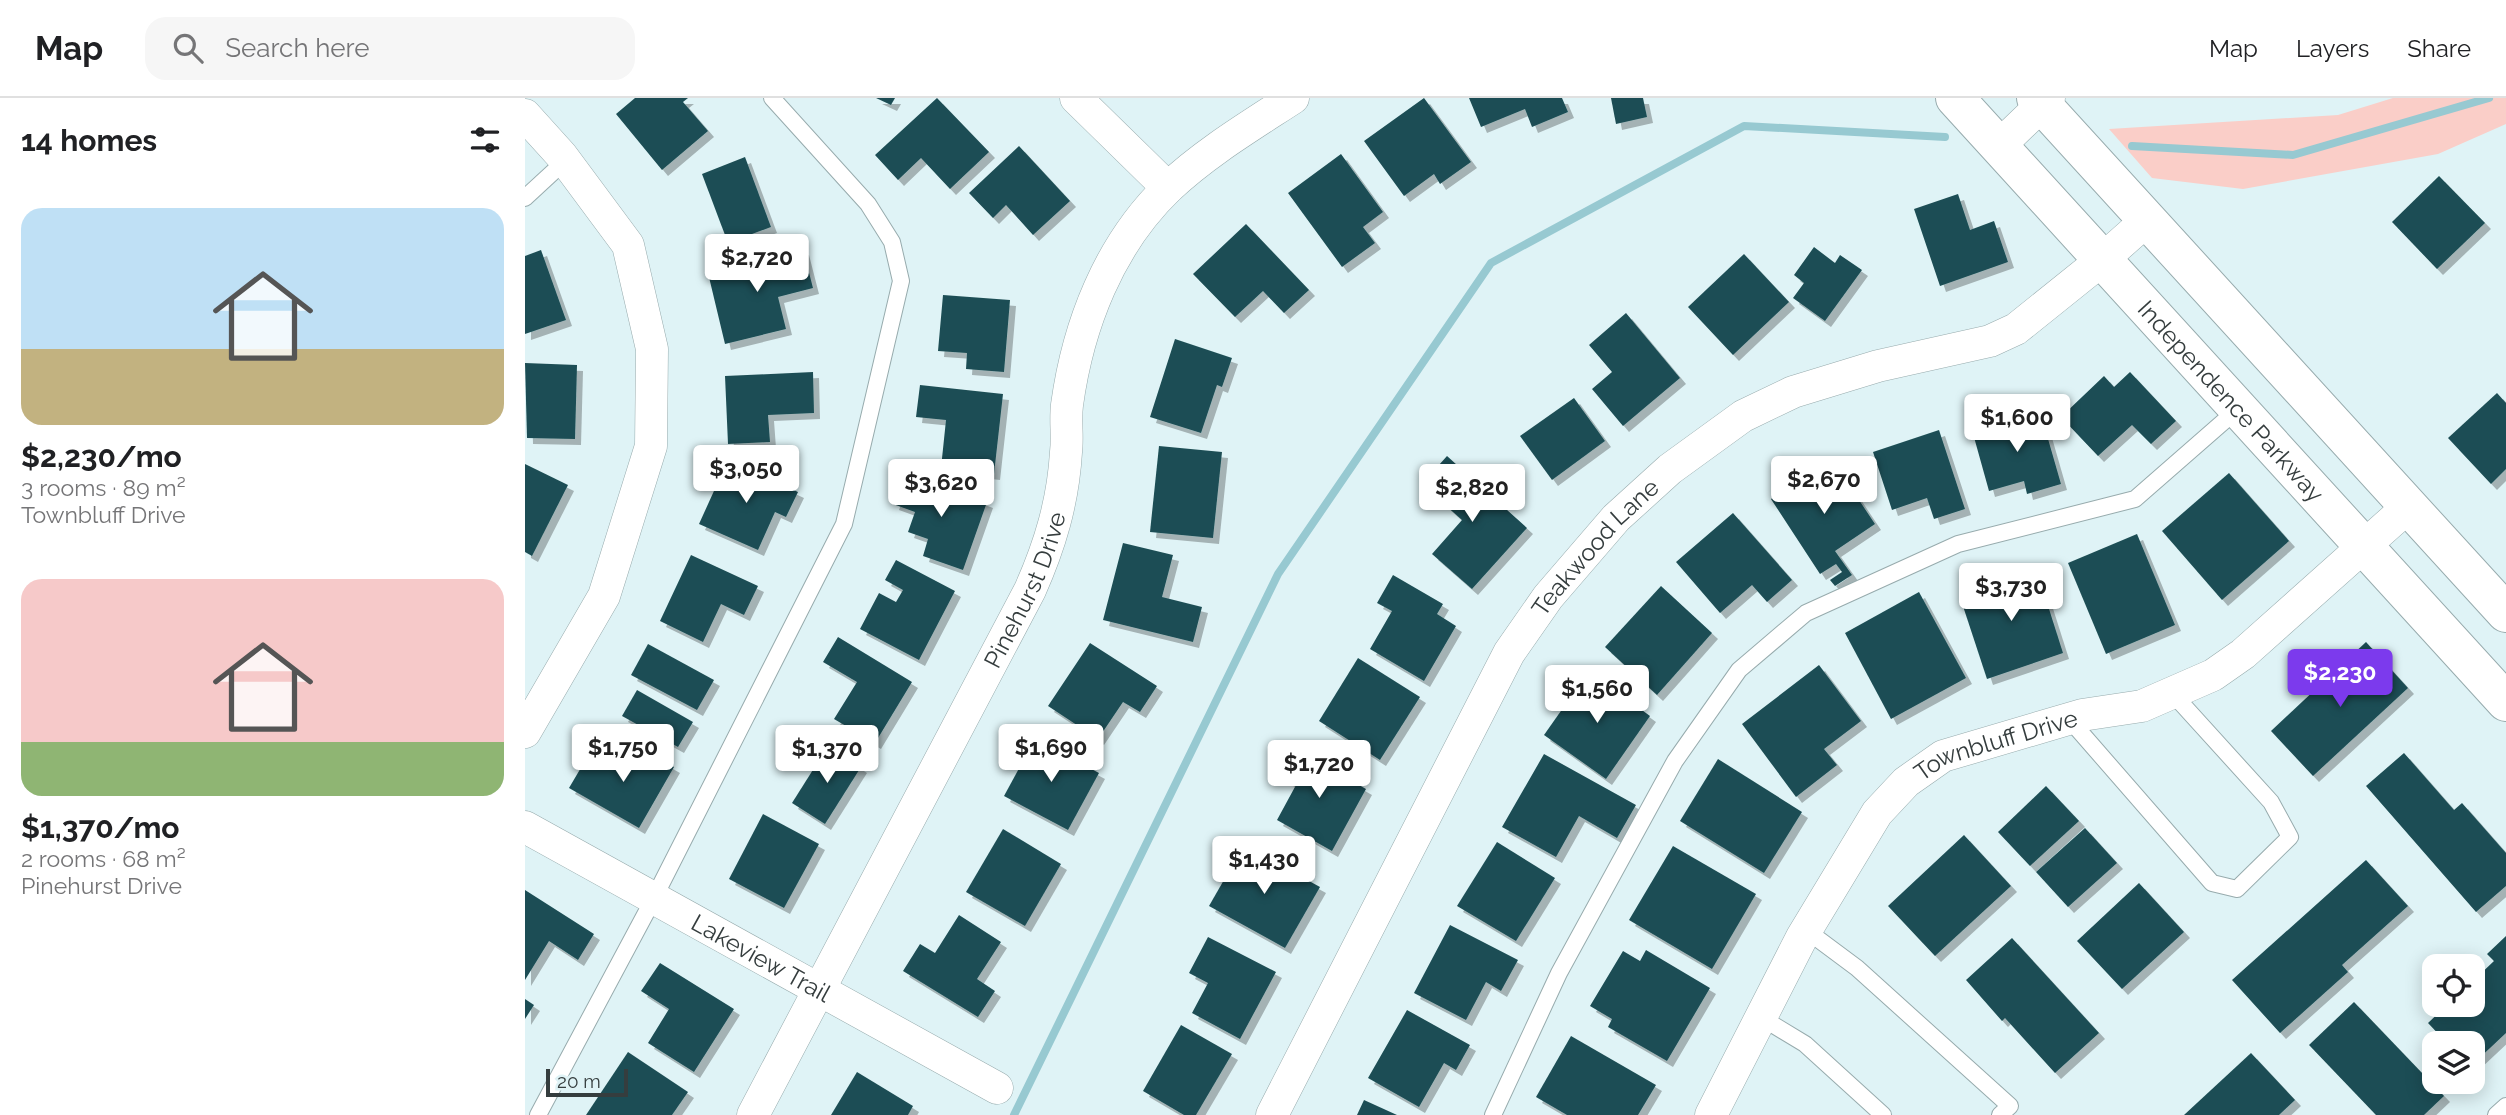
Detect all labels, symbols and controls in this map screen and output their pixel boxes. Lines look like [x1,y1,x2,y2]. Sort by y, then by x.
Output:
search box [145,17,635,80]
text: Map [35,29,103,68]
icon: search [169,29,207,67]
text: Search here [225,33,370,63]
text: Map [2209,34,2258,63]
text: Layers [2296,34,2369,63]
text: Share [2407,34,2471,63]
icon: filters [466,121,504,159]
text: 14 homes [21,123,157,158]
pin: $2,720 [700,234,814,294]
text: $2,720 [721,243,793,270]
icon: home [200,253,326,379]
street label: Independence Parkway [2132,294,2330,508]
pin: $1,600 [1960,394,2074,454]
text: $1,600 [1980,403,2054,430]
text: $2,230/mo [21,439,182,474]
pin: $3,050 [689,446,803,505]
text: $3,050 [709,454,783,481]
pin: $2,670 [1767,456,1881,516]
pin: $3,620 [884,460,998,519]
pin: $2,820 [1415,464,1529,524]
text: $2,670 [1787,465,1861,492]
text: $3,620 [904,468,978,495]
street label: Teakwood Lane [1525,472,1664,621]
text: $2,820 [1435,473,1509,500]
text: 3 rooms · 89 m² [21,474,186,501]
text: Townbluff Drive [21,501,186,528]
street label: Pinehurst Drive [977,509,1071,672]
pin: $3,730 [1954,564,2068,623]
text: $3,730 [1975,572,2047,599]
icon: home [200,624,326,750]
pin: $2,230 [2283,650,2397,709]
text: $2,230 [2304,658,2376,685]
pin: $1,560 [1540,666,1654,725]
text: $1,560 [1561,674,1633,701]
street label: Townbluff Drive [1908,703,2081,787]
pin: $1,750 [566,724,680,784]
pin: $1,690 [994,724,1108,784]
pin: $1,370 [770,726,884,785]
text: $1,750 [588,733,658,760]
text: $1,690 [1015,733,1087,760]
text: $1,370 [791,734,863,761]
pin: $1,720 [1262,740,1376,800]
text: $1,720 [1284,749,1354,776]
text: $1,370/mo [21,810,180,845]
pin: $1,430 [1207,836,1321,896]
text: 2 rooms · 68 m² [21,845,186,872]
text: $1,430 [1228,845,1300,872]
text: Pinehurst Drive [21,872,182,899]
street label: Lakeview Trail [687,908,836,1008]
map controls [2422,954,2485,1094]
button: locate [2422,954,2485,1017]
button: layers [2422,1031,2485,1094]
scale bar [546,1066,628,1098]
text: 20 m [557,1070,601,1092]

